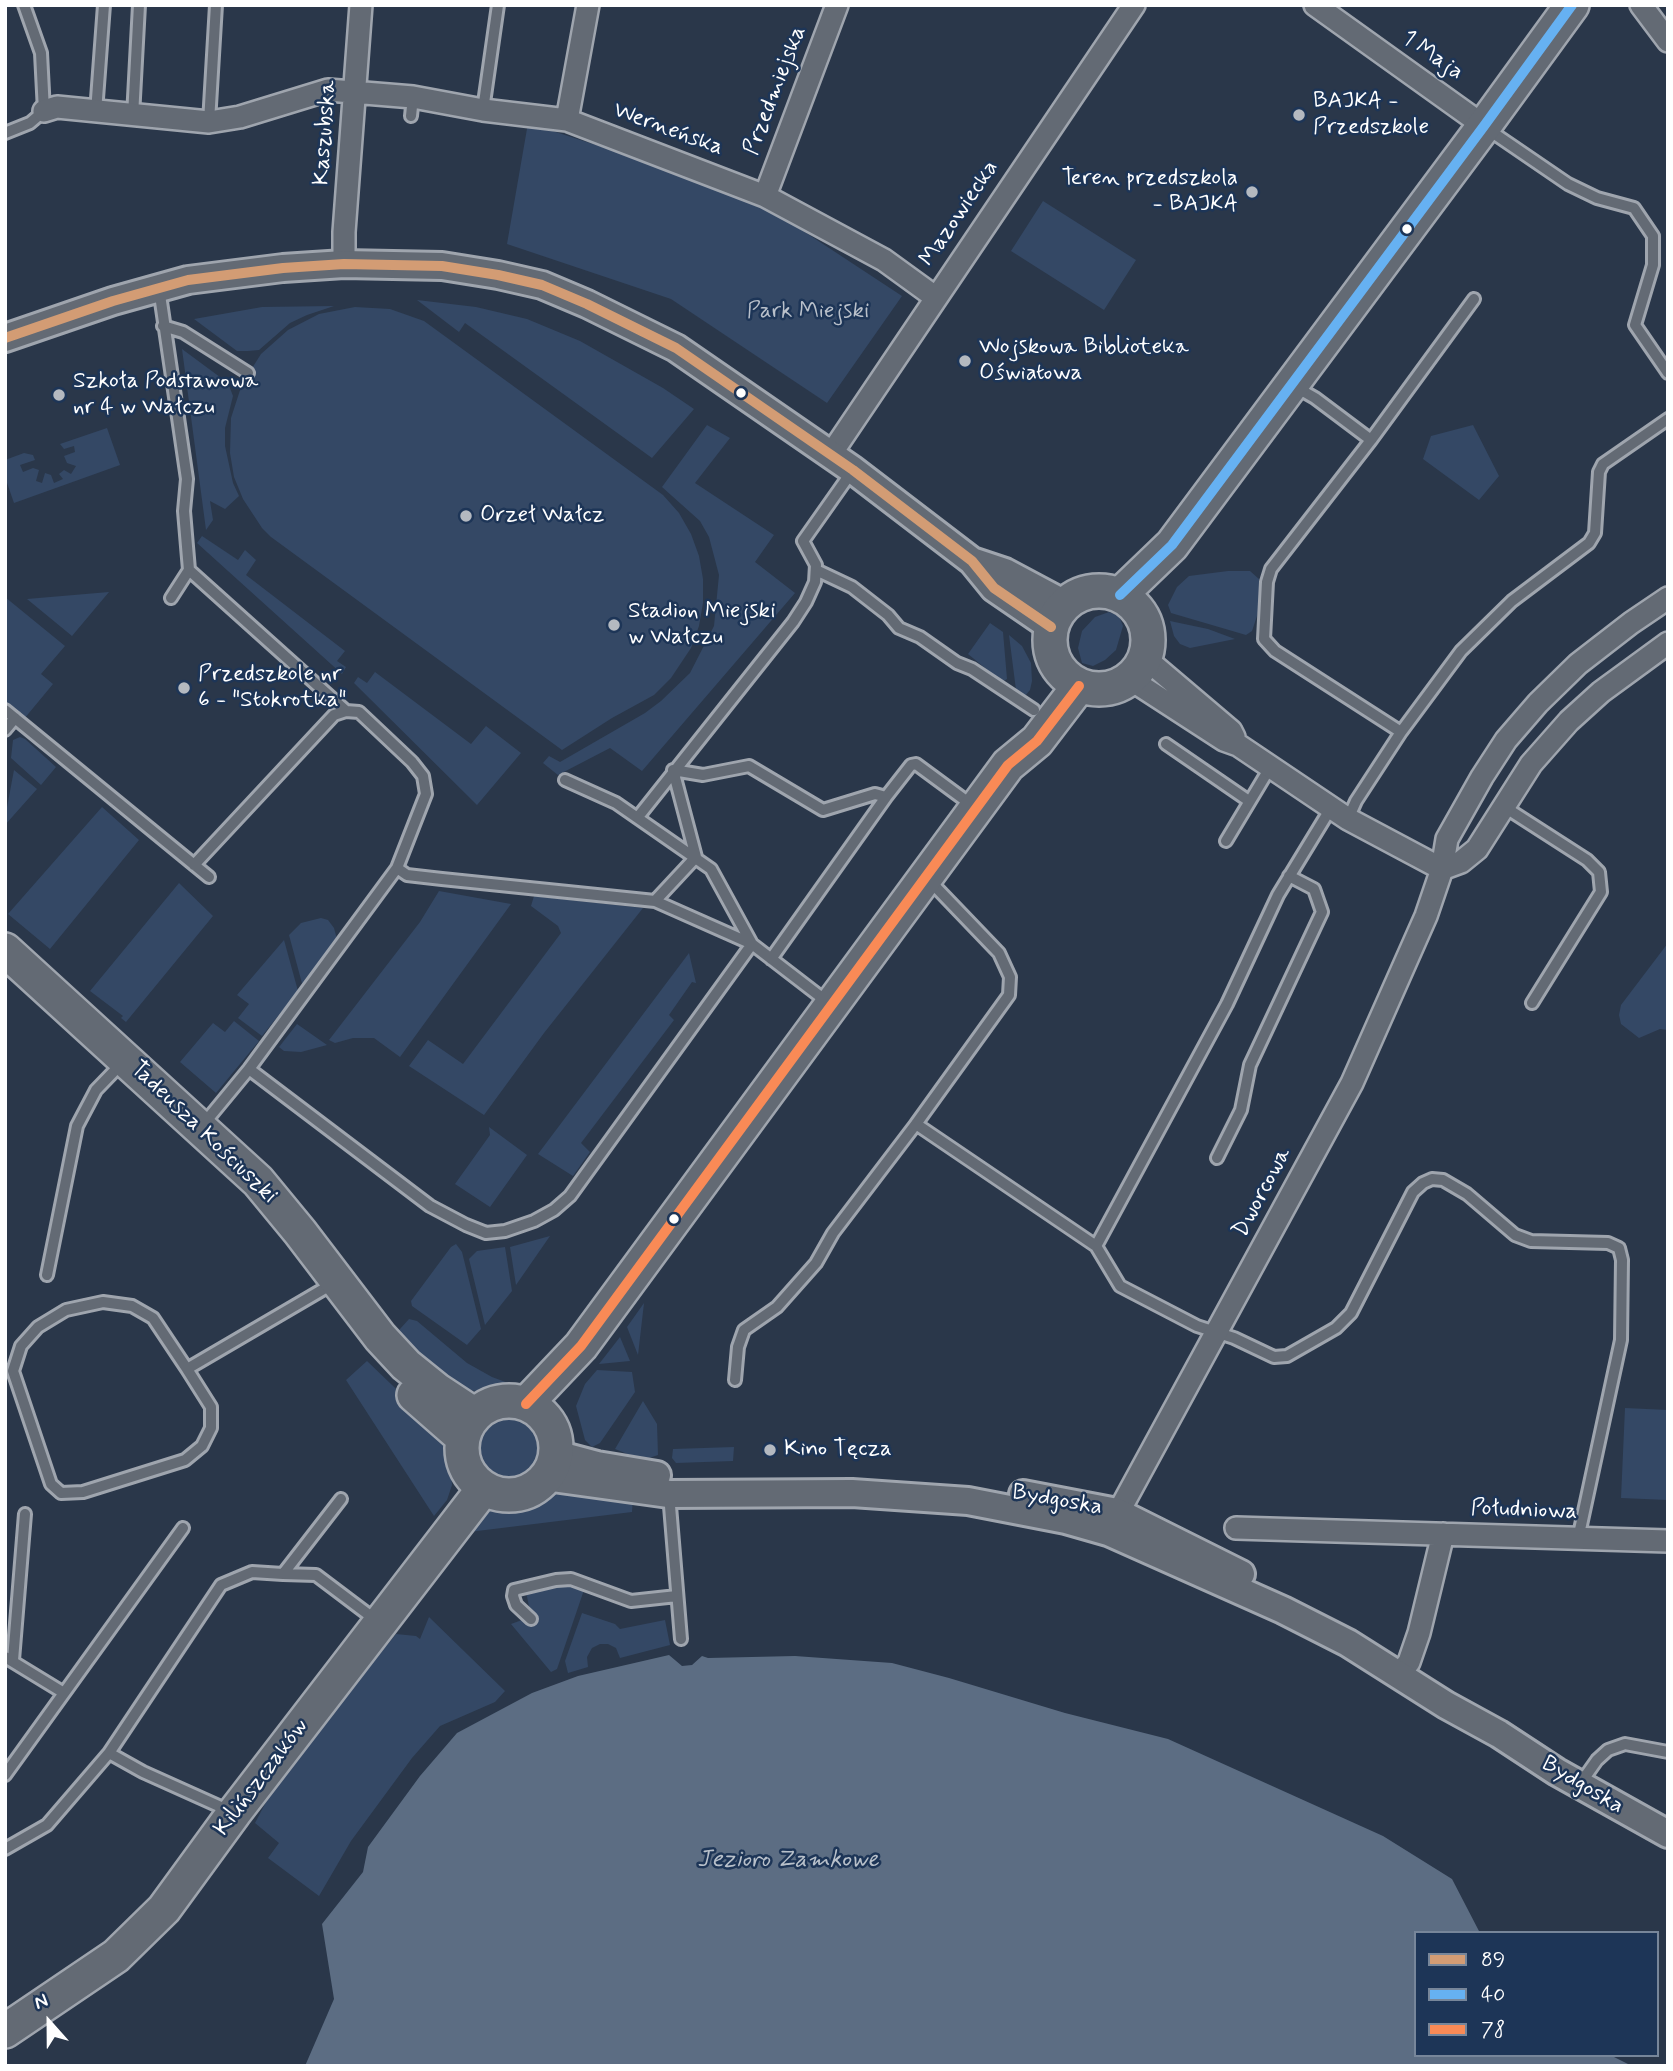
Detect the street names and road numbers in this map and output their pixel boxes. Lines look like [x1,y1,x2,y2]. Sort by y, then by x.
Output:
street label: Przedmiejska [739,22,813,160]
street label: 1 Maja [1396,25,1468,87]
street label: Kaszubska [309,80,343,186]
street label: Werneńska [609,97,727,163]
street label: Mazowiecka [914,156,1006,272]
street label: Tadeusza Kościuszki [124,1056,282,1210]
street label: Dworcowa [1228,1143,1298,1243]
street label: Bydgoska [1010,1480,1104,1522]
street label: Południowa [1470,1495,1578,1527]
street label: Kilińszczaków [209,1714,315,1842]
street label: Bydgoska [1536,1751,1628,1821]

